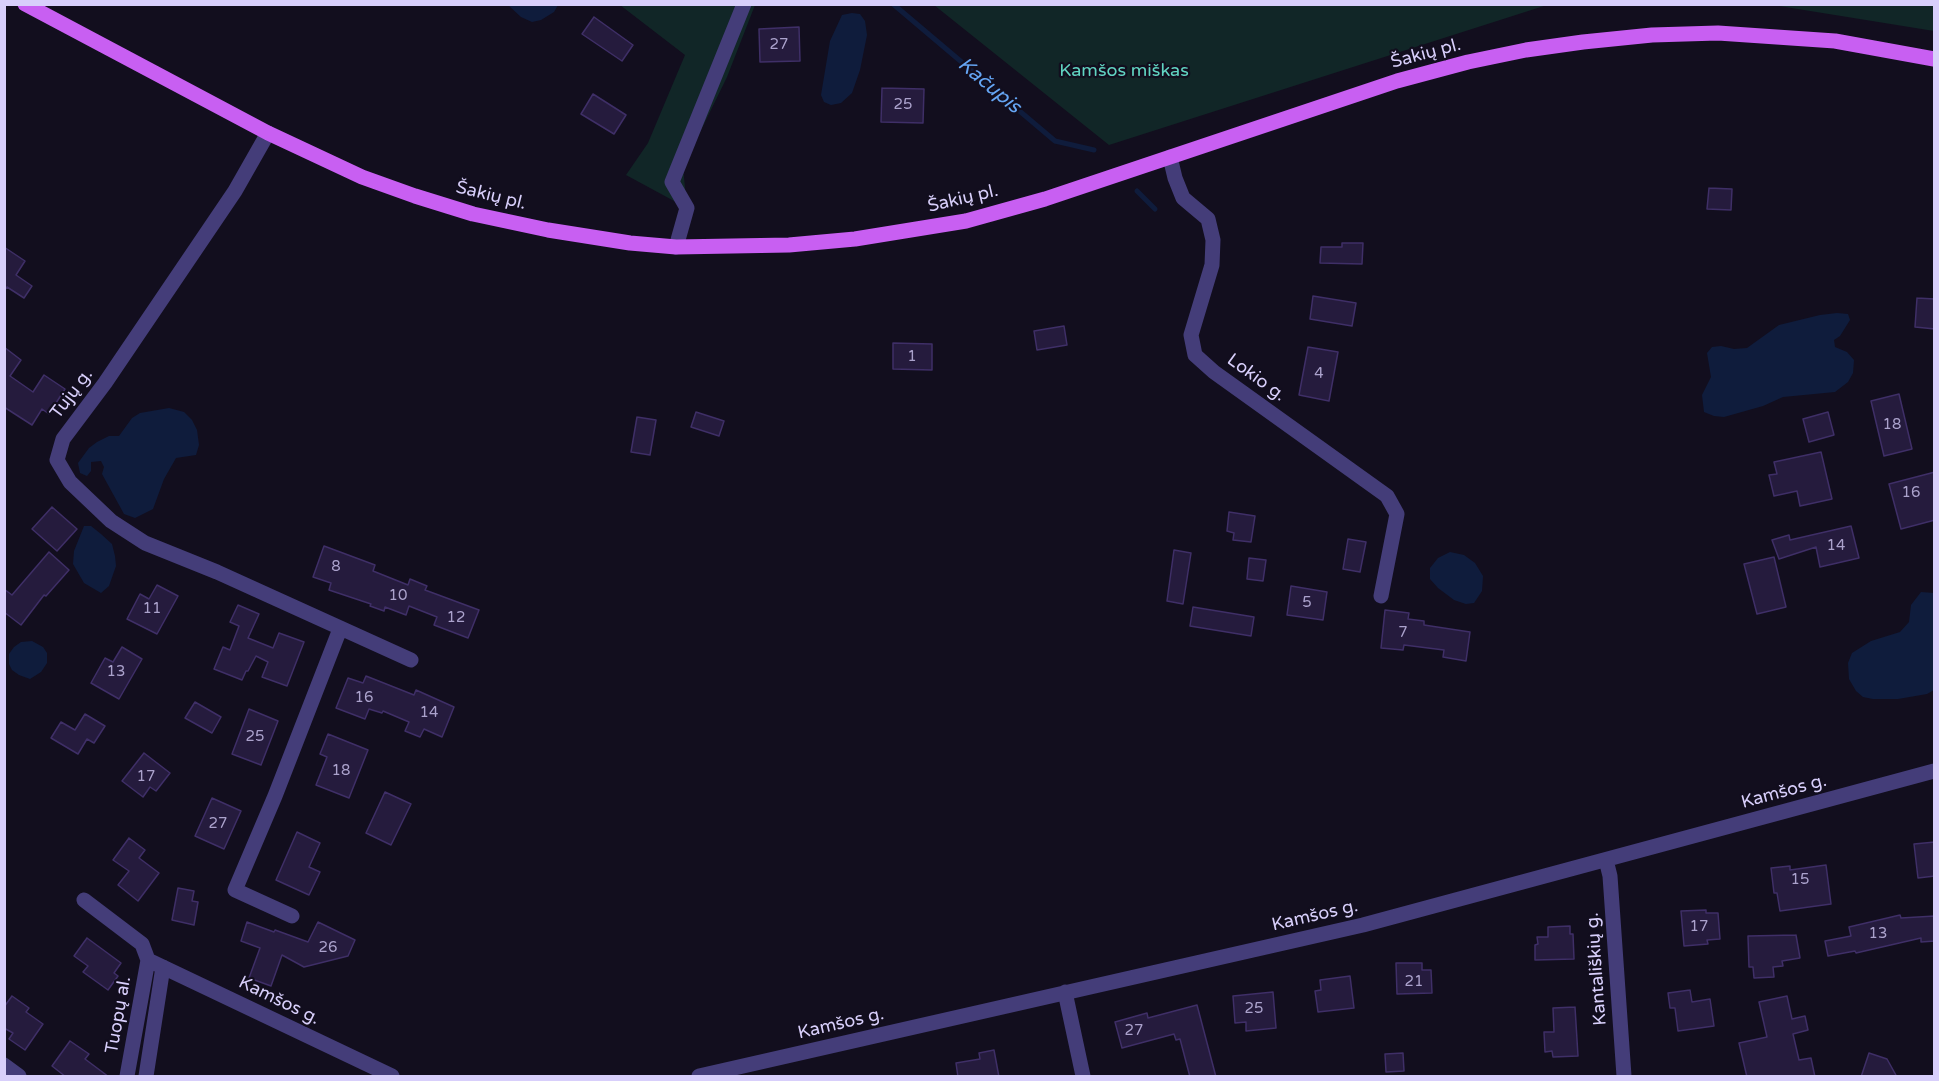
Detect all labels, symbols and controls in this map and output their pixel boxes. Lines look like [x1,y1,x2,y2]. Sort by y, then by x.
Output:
street label: Šakių pl. [1389,34,1463,74]
house number: 27 [770,36,788,54]
water label: Kačupis [953,53,1025,119]
park label: Kamšos miškas [1059,60,1189,82]
house number: 25 [894,96,912,114]
street label: Šakių pl. [454,177,528,215]
street label: Šakių pl. [926,180,1000,218]
house number: 1 [907,348,917,366]
street label: Lokio g. [1222,349,1290,407]
street label: Tujų g. [46,365,98,423]
house number: 4 [1314,365,1324,383]
house number: 18 [1883,416,1901,434]
house number: 16 [1902,484,1920,502]
house number: 14 [1827,537,1845,555]
house number: 8 [331,558,341,576]
house number: 10 [389,587,407,605]
house number: 5 [1302,594,1312,612]
house number: 11 [143,600,161,618]
house number: 12 [447,609,465,627]
house number: 7 [1398,624,1408,642]
house number: 13 [107,663,125,681]
house number: 16 [355,689,373,707]
house number: 14 [420,704,438,722]
house number: 25 [246,728,264,746]
house number: 18 [332,762,350,780]
house number: 17 [137,768,155,786]
street label: Kamšos g. [1739,770,1829,814]
house number: 27 [209,815,227,833]
house number: 15 [1791,871,1809,889]
street label: Kamšos g. [1270,896,1360,936]
street label: Kantališkių g. [1582,912,1612,1026]
house number: 17 [1690,918,1708,936]
house number: 13 [1869,925,1887,943]
house number: 26 [319,939,337,957]
street label: Kamšos g. [235,972,323,1030]
house number: 21 [1405,973,1423,991]
street label: Tuopų al. [102,975,136,1055]
house number: 25 [1245,1000,1263,1018]
street label: Kamšos g. [796,1004,886,1044]
house number: 27 [1125,1022,1143,1040]

